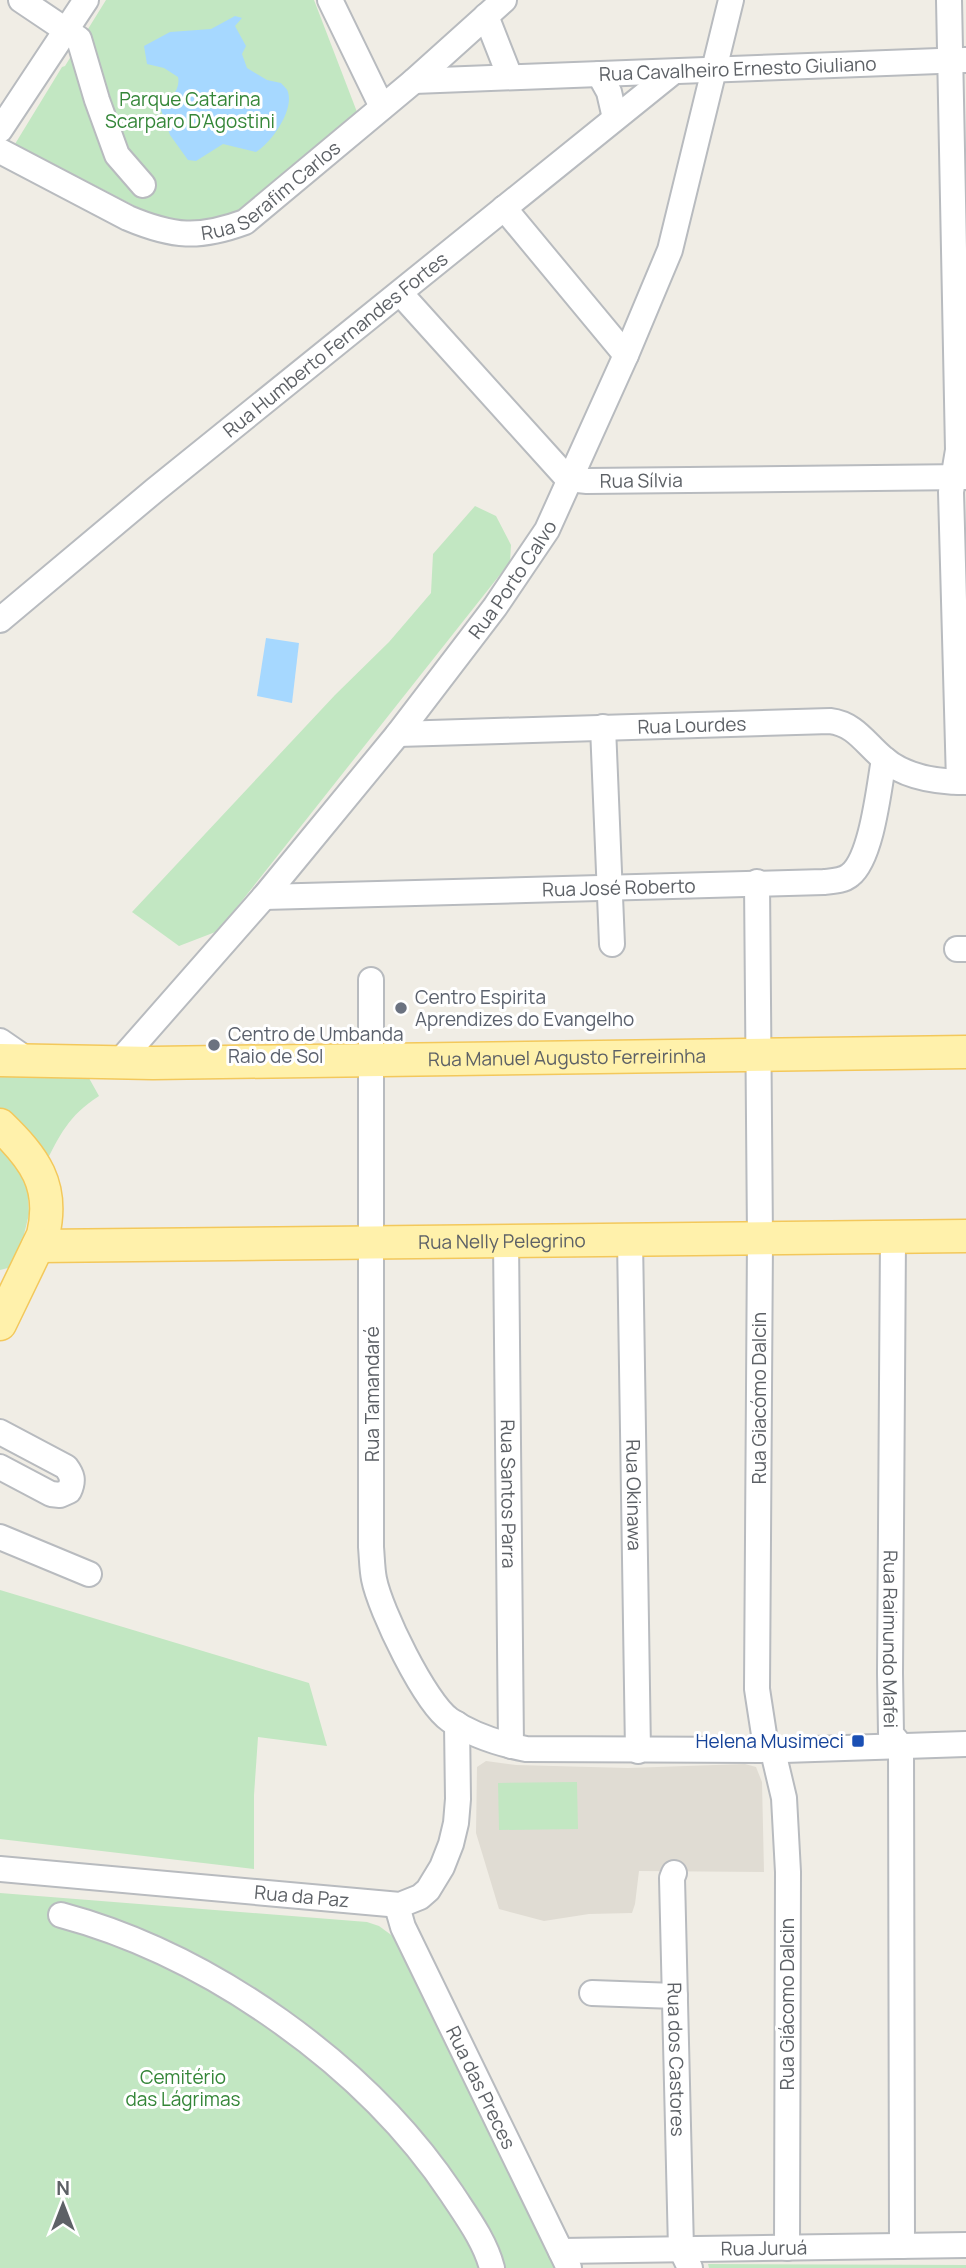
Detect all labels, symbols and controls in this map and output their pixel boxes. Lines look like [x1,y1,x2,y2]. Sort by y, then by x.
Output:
street label: Rua Cavalheiro Ernesto Giuliano [599,50,877,87]
park label: Parque Catarina Scarparo D'Agostini [105,86,275,134]
street label: Rua Serafim Carlos [199,135,346,246]
street label: Rua Humberto Fernandes Fortes [217,246,453,443]
street label: Rua Sílvia [600,467,683,494]
street label: Rua Porto Calvo [462,517,563,644]
street label: Rua Lourdes [637,711,747,740]
street label: Rua José Roberto [542,872,696,903]
place label: Centro Espirita Aprendizes do Evangelho [415,984,634,1032]
marker: Centro Espirita Aprendizes do Evangelho [393,1000,409,1016]
place label: Centro de Umbanda Raio de Sol [228,1021,403,1069]
marker: Centro de Umbanda Raio de Sol [206,1037,222,1053]
street label: Rua Manuel Augusto Ferreirinha [428,1043,706,1072]
street label: Rua Nelly Pelegrino [418,1227,586,1255]
street label: Rua Giacómo Dalcin [746,1312,772,1484]
street label: Rua Tamandaré [359,1326,385,1462]
street label: Rua Santos Parra [495,1419,522,1569]
street label: Rua Okinawa [620,1439,648,1551]
street label: Rua Raimundo Mafei [877,1550,904,1728]
place label: Helena Musimeci [696,1728,844,1754]
marker: Helena Musimeci [850,1733,866,1749]
street label: Rua da Paz [253,1879,350,1913]
street label: Rua Giácomo Dalcin [774,1918,800,2090]
street label: Rua dos Castores [662,1982,691,2137]
street label: Rua das Preces [440,2022,522,2153]
park label: Cemitério das Lágrimas [125,2064,241,2112]
north arrow [28,2170,98,2240]
text: N [56,2175,70,2201]
street label: Rua Juruá [721,2234,807,2262]

